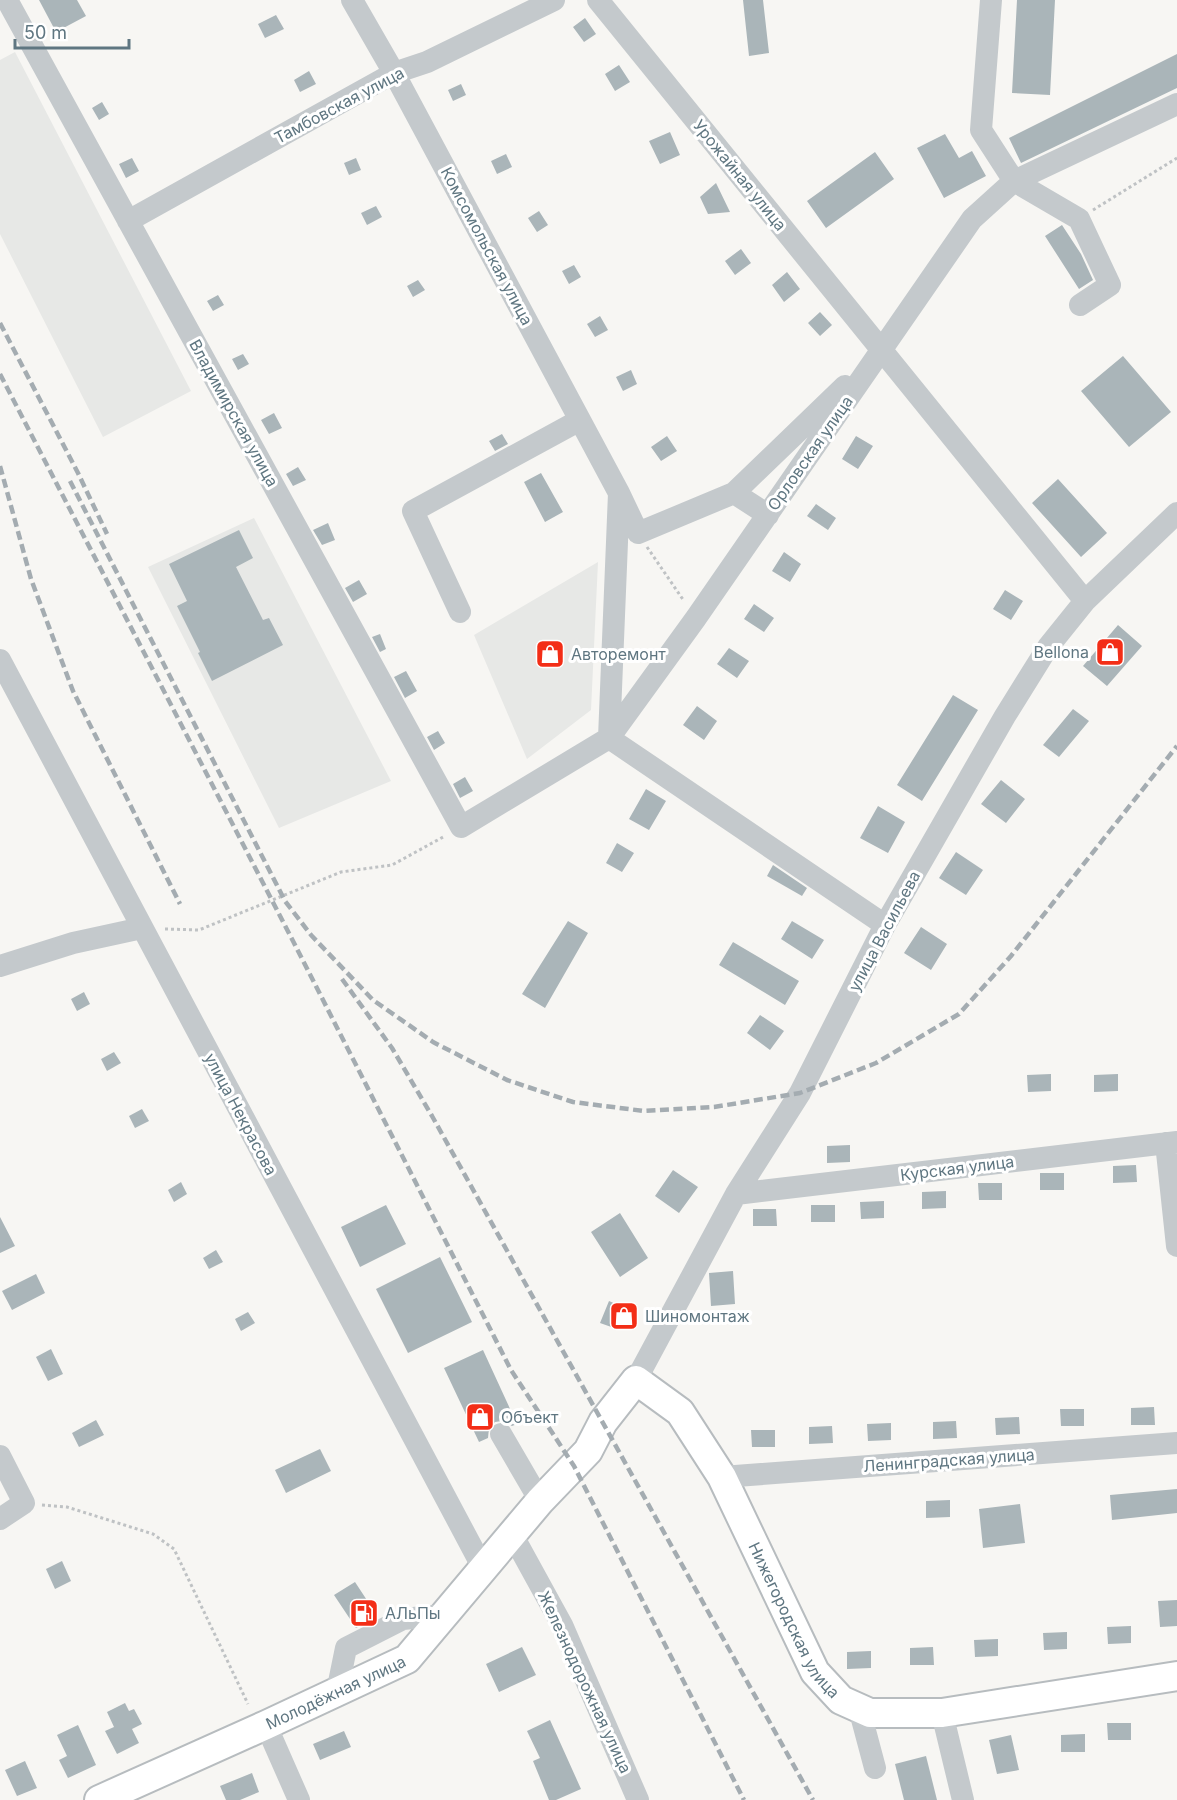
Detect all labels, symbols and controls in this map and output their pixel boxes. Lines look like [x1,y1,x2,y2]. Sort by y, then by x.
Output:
scale bar [15,12,129,50]
text: 50 m [24,22,67,43]
street label: Тамбовская улица [271,62,407,148]
street label: Урожайная улица [689,115,791,235]
street label: Комсомольская улица [437,163,537,329]
street label: Владимирская улица [185,336,283,490]
street label: Орловская улица [763,392,857,514]
shop icon: Bellona [1094,636,1126,668]
shop icon: Авторемонт [534,638,566,670]
place label: Bellona [1033,642,1089,662]
place label: Авторемонт [571,644,666,664]
street label: улица Васильева [844,867,924,995]
street label: улица Некрасова [200,1049,282,1179]
street label: Курская улица [899,1151,1015,1185]
shop icon: Шиномонтаж [608,1300,640,1332]
place label: Шиномонтаж [645,1306,750,1326]
shop icon: Объект [464,1401,496,1433]
place label: Объект [501,1407,559,1427]
street label: Ленинградская улица [863,1444,1035,1476]
street label: Нижегородская улица [744,1539,844,1702]
street label: Железнодорожная улица [534,1588,636,1776]
fuel station icon: АЛьПы [348,1597,380,1629]
place label: АЛьПы [385,1603,441,1623]
street label: Молодёжная улица [263,1651,409,1734]

